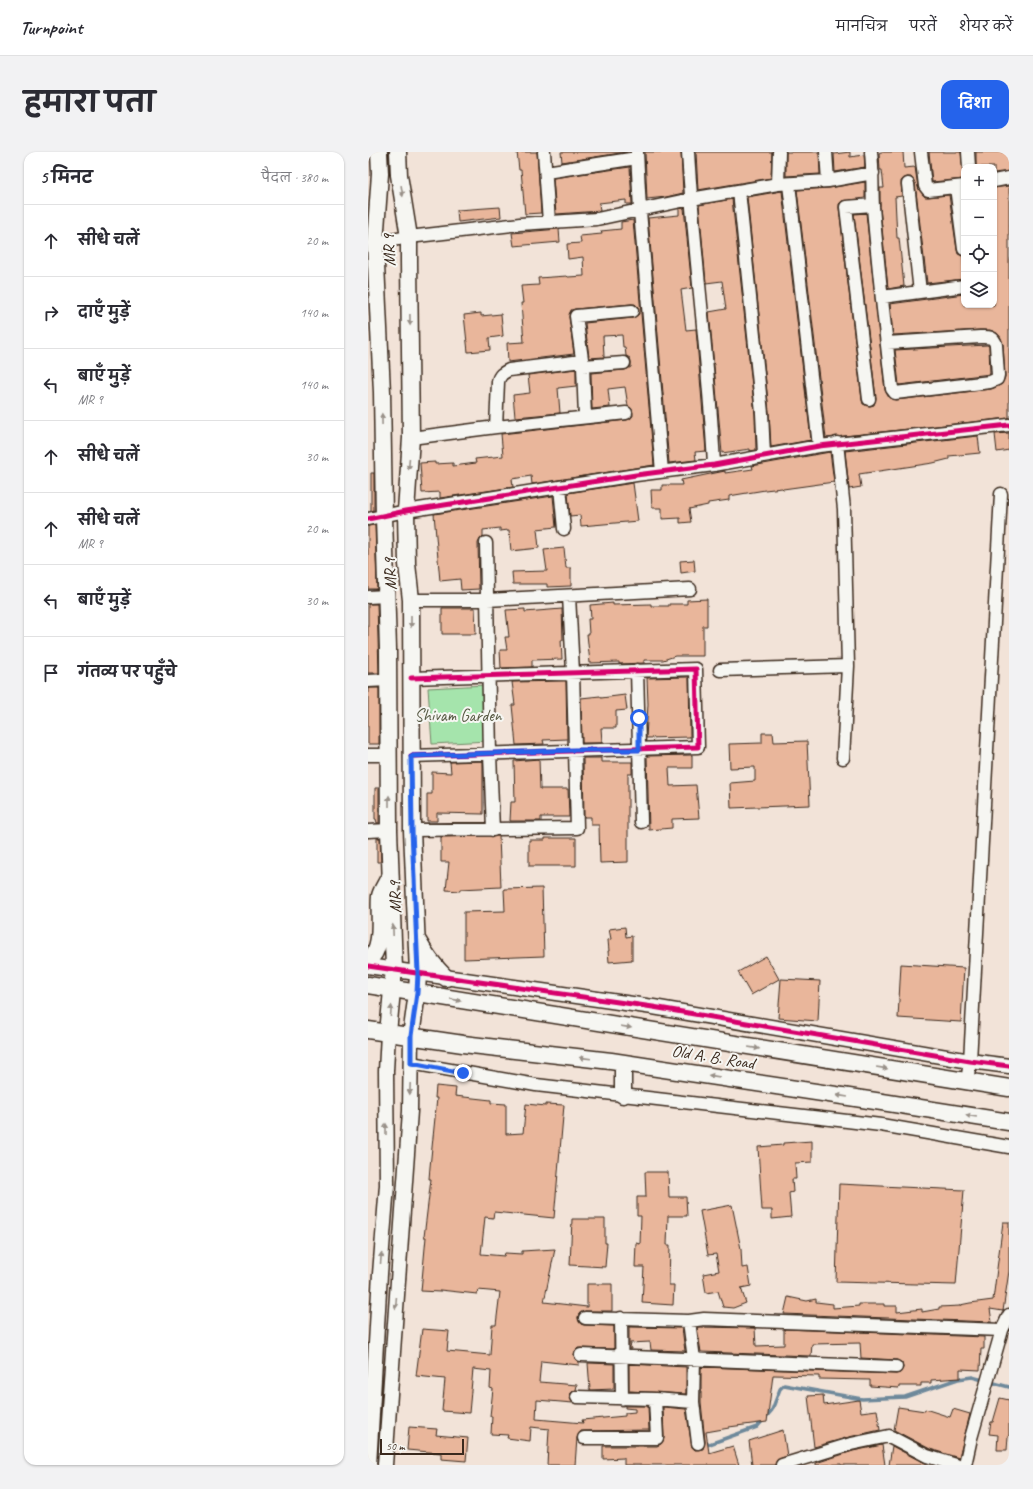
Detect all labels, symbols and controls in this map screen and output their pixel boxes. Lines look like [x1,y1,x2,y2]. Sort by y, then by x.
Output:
text: Turnpoint [20,16,82,40]
text: मानचित्र [836,18,887,35]
text: परतें [909,18,937,35]
text: शेयर करें [959,18,1013,35]
button: दिशा [941,80,1009,129]
text: हमारा पता [24,85,155,120]
map controls [961,164,997,308]
button: + [961,164,997,200]
text: 5 मिनट [40,167,93,188]
text: पैदल · 380 m [261,170,328,186]
one-way arrow [399,185,405,197]
button: − [961,200,997,236]
icon: ahead [40,230,62,252]
text: सीधे चलें [78,231,139,250]
street label: MR 9 [378,232,400,267]
text: 20 m [306,233,328,249]
button: locate [961,236,997,272]
button: layers [961,272,997,308]
icon: right [40,302,62,324]
text: दाएँ मुड़ें [78,303,130,322]
text: 140 m [300,305,328,321]
one-way arrow [407,314,413,327]
text: बाएँ मुड़ें [78,367,130,386]
icon: left [40,374,62,396]
text: 140 m [300,377,328,393]
text: MR 9 [78,392,103,408]
one-way arrow [379,412,385,425]
icon: ahead [40,446,62,468]
text: सीधे चलें [78,447,139,466]
text: 30 m [306,449,328,465]
one-way arrow [406,458,413,470]
text: सीधे चलें [78,511,139,530]
icon: ahead [40,518,62,540]
text: 20 m [306,521,328,537]
text: MR 9 [78,536,103,552]
street label: MR 9 [378,556,402,591]
icon: left [40,590,62,612]
text: बाएँ मुड़ें [78,591,130,610]
text: 30 m [306,593,328,609]
one-way arrow [408,616,414,629]
icon: arrive [40,662,62,684]
text: गंतव्य पर पहुँचे [78,663,176,682]
park label: Shivam Garden [415,705,503,726]
route start [630,709,648,727]
one-way arrow [385,795,392,807]
street label: MR 9 [384,879,406,914]
one-way arrow [389,924,396,936]
one-way arrow [450,997,462,1003]
one-way arrow [387,1005,394,1017]
one-way arrow [619,1024,632,1030]
street label: Old A. B. Road [670,1040,758,1074]
one-way arrow [748,1045,760,1051]
one-way arrow [579,1055,591,1061]
route end [454,1064,472,1082]
one-way arrow [876,1065,888,1071]
one-way arrow [708,1073,720,1079]
one-way arrow [407,1083,413,1096]
one-way arrow [836,1093,848,1099]
one-way arrow [964,1113,977,1119]
one-way arrow [383,1122,389,1135]
one-way arrow [377,1252,384,1264]
one-way arrow [393,1297,400,1309]
scale bar [380,1437,464,1456]
text: 50 m [386,1439,405,1453]

